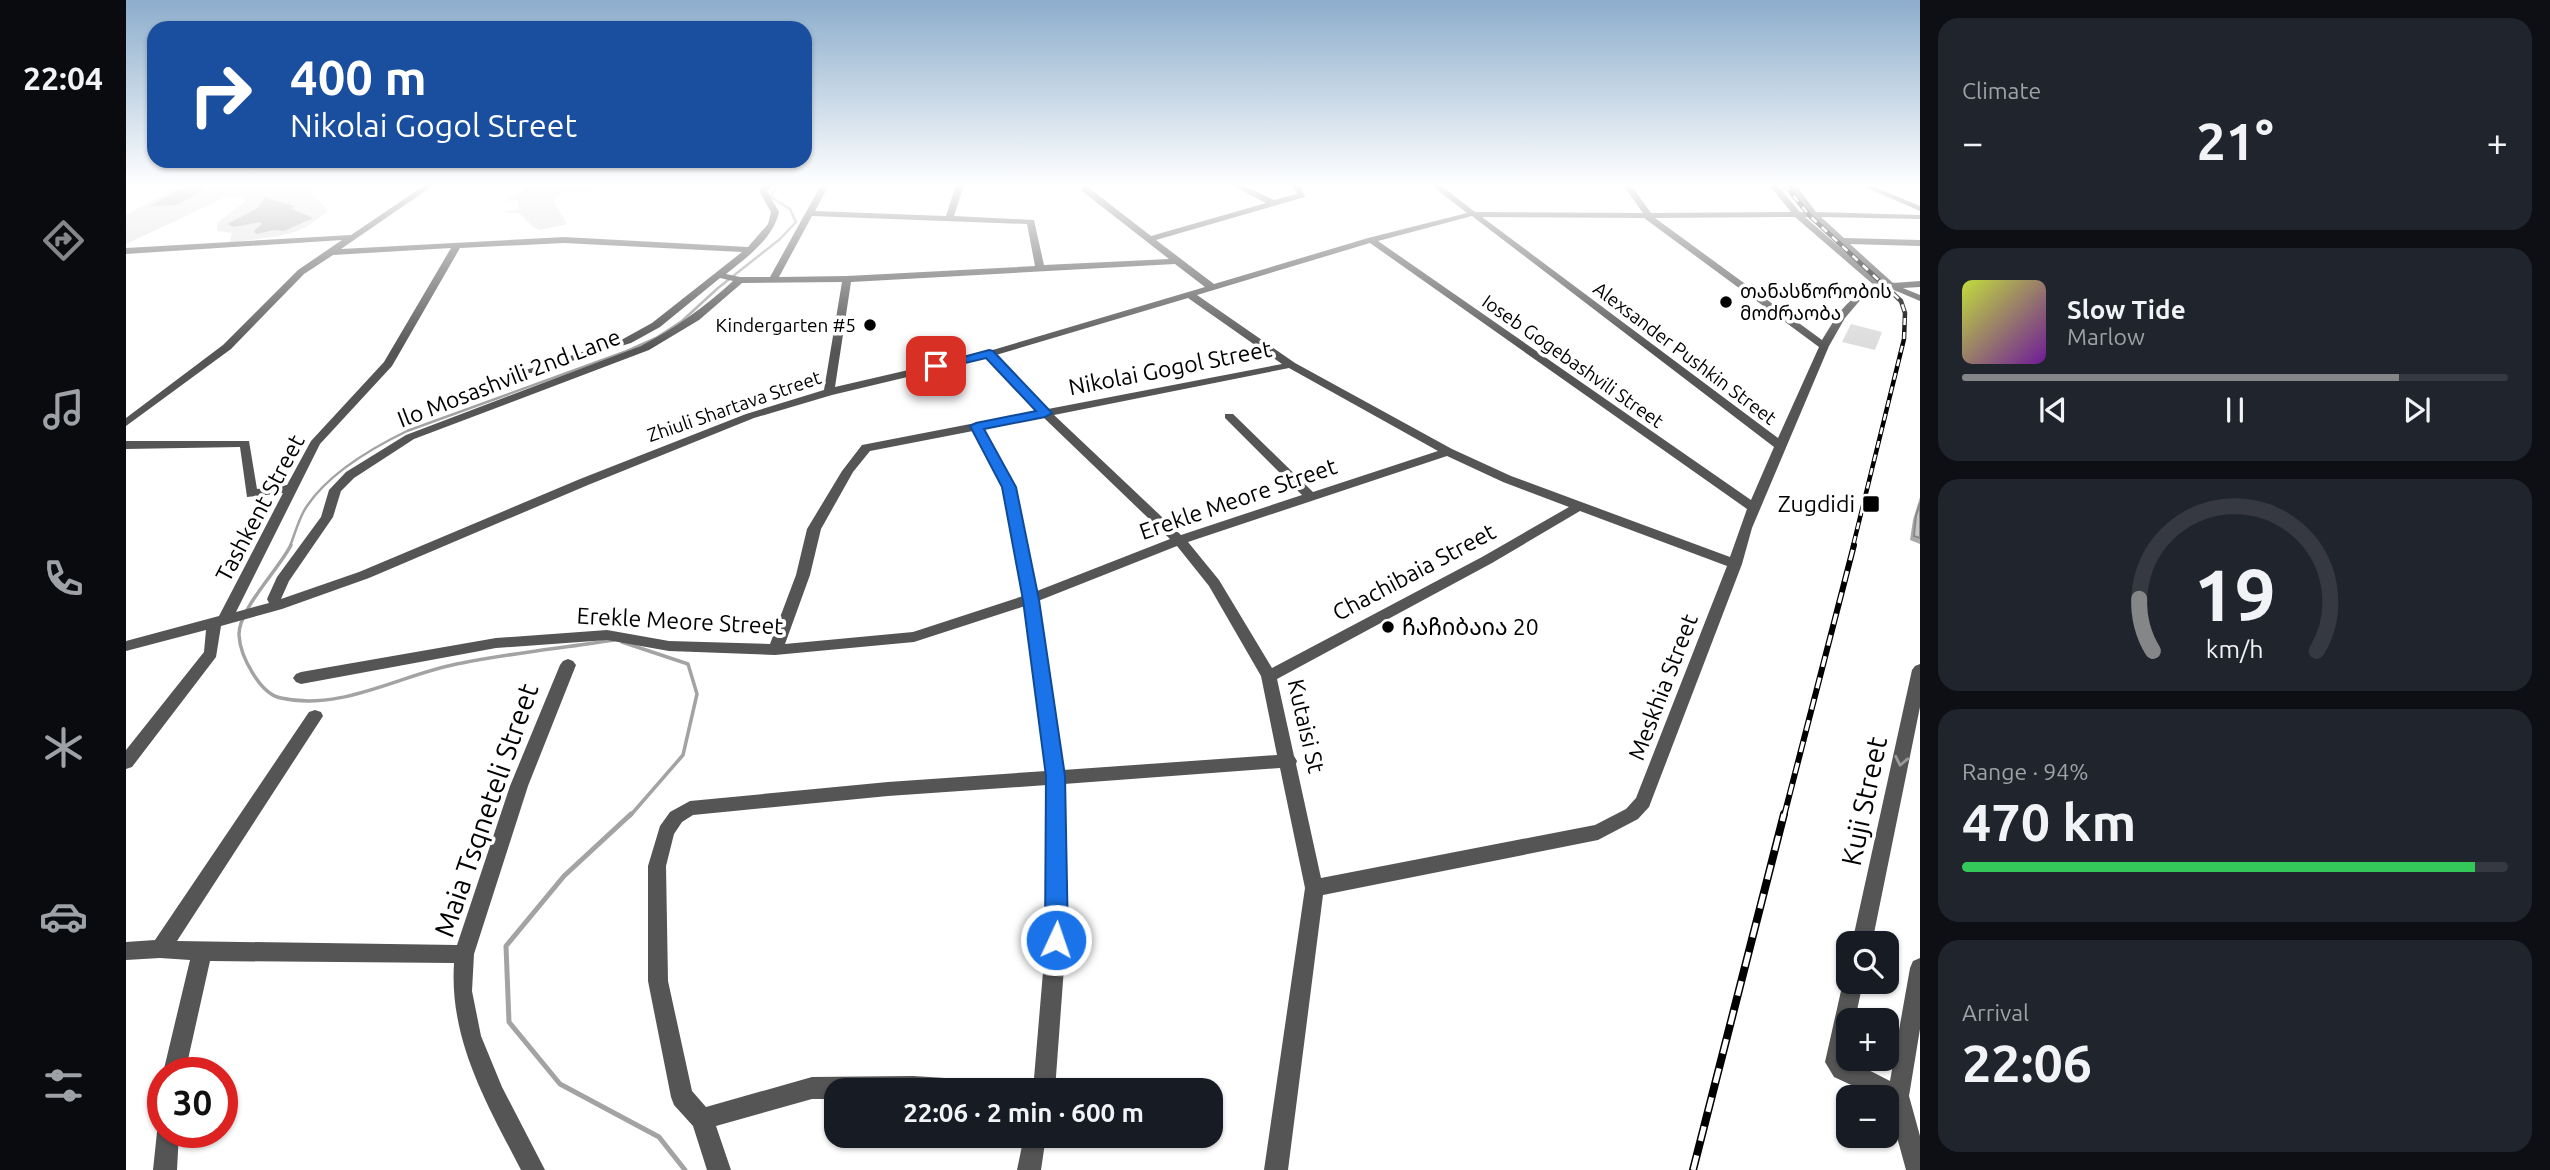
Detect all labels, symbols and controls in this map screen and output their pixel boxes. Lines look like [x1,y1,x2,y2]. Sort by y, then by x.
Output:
icon: right [175,49,266,140]
text: 400 m [290,49,427,104]
text: 22:04 [23,60,103,96]
text: Climate [1962,78,2041,103]
text: Nikolai Gogol Street [290,107,577,143]
text: 21° [2196,112,2274,170]
text: − [1962,121,1983,163]
text: + [2487,121,2508,163]
icon: directions [39,216,88,265]
street label: Alexsander Pushkin Street [1589,277,1781,429]
place label: თანასწორობის მოძრაობა [1740,280,1892,324]
street label: Ioseb Gogebashvili Street [1478,290,1668,432]
marker: თანასწორობის მოძრაობა [1718,294,1734,310]
text: Slow Tide [2067,295,2186,324]
place label: Kindergarten #5 [716,314,856,336]
marker: Kindergarten #5 [862,317,878,333]
street label: Ilo Mosashvili 2nd Lane [394,323,624,432]
text: Marlow [2067,324,2145,349]
pin [906,336,966,396]
street label: Nikolai Gogol Street [1066,336,1274,399]
icon: arrive [917,347,955,385]
street label: Zhiuli Shartava Street [644,366,824,446]
icon: music [39,385,88,434]
icon: previous [2034,391,2072,429]
icon: pause [2216,391,2254,429]
icon: next [2398,391,2436,429]
street label: Tashkent Street [210,430,309,585]
street label: Erekle Meore Street [1136,453,1340,544]
place label: Zugdidi [1778,491,1855,516]
marker: Zugdidi [1861,494,1881,514]
street label: Chachibaia Street [1328,518,1499,625]
text: 19 [2194,553,2276,635]
icon: phone [39,554,88,603]
street label: Erekle Meore Street [576,603,784,638]
street label: Meskhia Street [1623,610,1702,763]
place label: ჩაჩიბაია 20 [1402,614,1539,639]
marker: ჩაჩიბაია 20 [1380,619,1396,635]
text: km/h [2206,635,2264,663]
street label: Kutaisi St [1284,677,1329,775]
street label: Maia Tsqneteli Street [428,679,543,941]
icon: climate [39,723,88,772]
street label: Kuji Street [1835,734,1892,868]
one-way arrow [1895,755,1910,767]
text: Range · 94% [1962,759,2089,784]
text: 470 km [1962,793,2136,851]
icon: car [39,892,88,941]
position arrow [1019,903,1093,977]
map controls [1836,931,1899,1148]
button: search [1836,931,1899,994]
text: Arrival [1962,1000,2029,1025]
button: + [1836,1008,1899,1071]
text: 22:06 [1962,1034,2092,1092]
speed limit sign: 30 [147,1057,238,1148]
icon: filters [39,1061,88,1110]
button: − [1836,1085,1899,1148]
text: 22:06 · 2 min · 600 m [903,1098,1144,1127]

